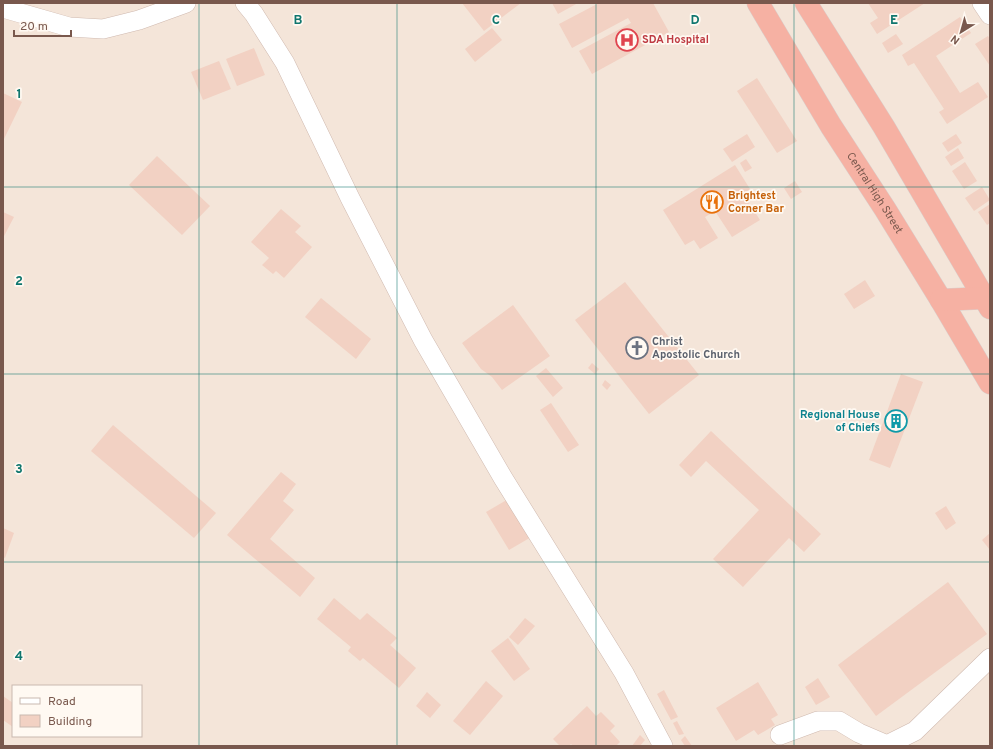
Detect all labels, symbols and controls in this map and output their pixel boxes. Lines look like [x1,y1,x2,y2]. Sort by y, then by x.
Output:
scale bar [14,12,71,38]
north arrow [941,12,981,52]
text: B [294,13,303,29]
text: C [492,13,500,29]
text: D [690,13,700,29]
text: E [890,13,898,29]
text: 20 m [20,19,48,35]
hospital icon: SDA Hospital [614,27,640,53]
text: N [948,31,963,47]
place label: SDA Hospital [642,33,709,47]
text: 1 [16,87,22,103]
street label: Central High Street [843,150,906,237]
restaurant icon: Brightest Corner Bar [699,189,725,215]
place label: Brightest Corner Bar [728,189,784,216]
text: 2 [15,274,23,290]
church icon: Christ Apostolic Church [624,335,650,361]
place label: Christ Apostolic Church [652,335,740,362]
place label: Regional House of Chiefs [800,408,880,435]
building icon: Regional House of Chiefs [883,408,909,434]
text: 3 [15,462,23,478]
text: 4 [15,649,23,665]
legend [12,685,142,737]
text: Road [48,694,76,710]
text: Building [48,714,92,730]

